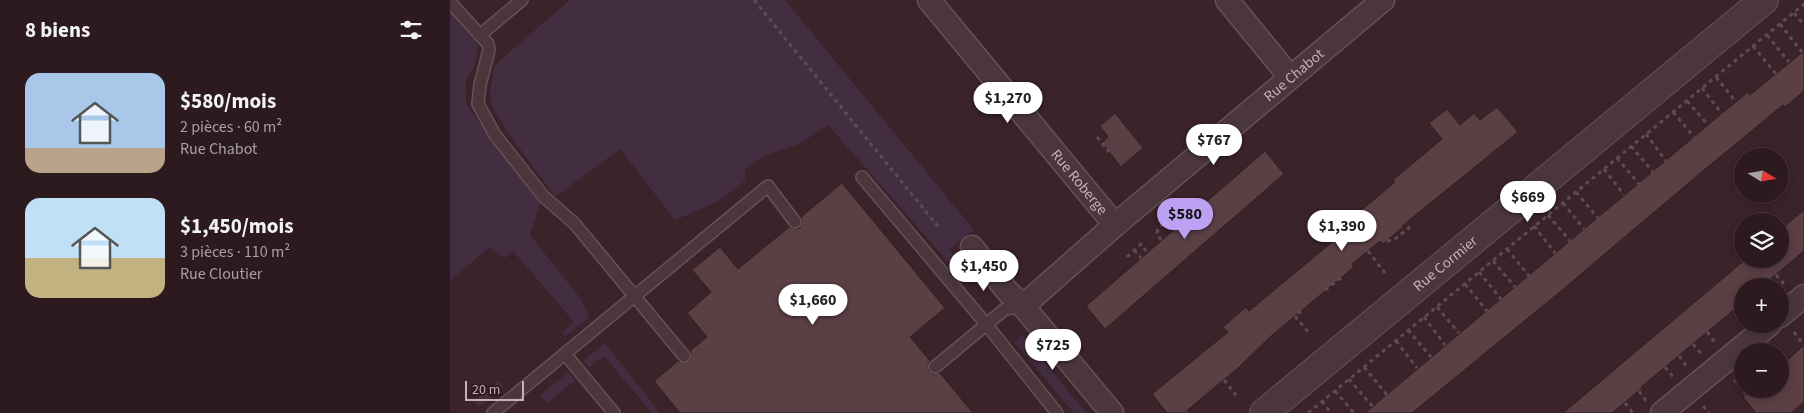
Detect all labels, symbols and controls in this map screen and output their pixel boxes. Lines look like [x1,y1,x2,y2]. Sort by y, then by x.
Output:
text: 8 biens [25,15,90,45]
icon: filters [397,16,425,44]
street label: Rue Chabot [1259,43,1328,106]
pin: $1,270 [967,82,1049,124]
text: $580/mois [180,86,276,116]
text: $1,270 [984,87,1032,109]
icon: home [65,93,125,153]
text: 2 pièces · 60 m² [180,116,282,138]
pin: $767 [1184,124,1244,166]
text: $767 [1197,129,1231,151]
text: Rue Chabot [180,138,258,160]
street label: Rue Roberge [1046,145,1113,219]
north arrow [1734,148,1789,202]
map controls [1734,148,1789,398]
pin: $669 [1498,180,1558,223]
text: $669 [1511,186,1545,208]
pin: $580 [1155,198,1215,240]
text: $580 [1168,203,1202,225]
pin: $1,390 [1301,210,1383,252]
text: $1,450/mois [180,211,294,241]
button: layers [1734,213,1789,268]
text: $1,390 [1318,215,1366,237]
icon: home [65,218,125,278]
street label: Rue Cormier [1408,230,1483,296]
text: 3 pièces · 110 m² [180,241,290,263]
pin: $1,450 [943,250,1025,292]
text: $1,450 [960,255,1008,277]
text: Rue Cloutier [180,263,262,285]
button: + [1734,278,1789,333]
pin: $1,660 [772,284,854,326]
text: $1,660 [789,289,837,311]
pin: $725 [1023,328,1083,371]
text: $725 [1036,334,1070,356]
button: − [1734,343,1789,398]
scale bar [465,378,524,401]
text: 20 m [472,380,500,400]

